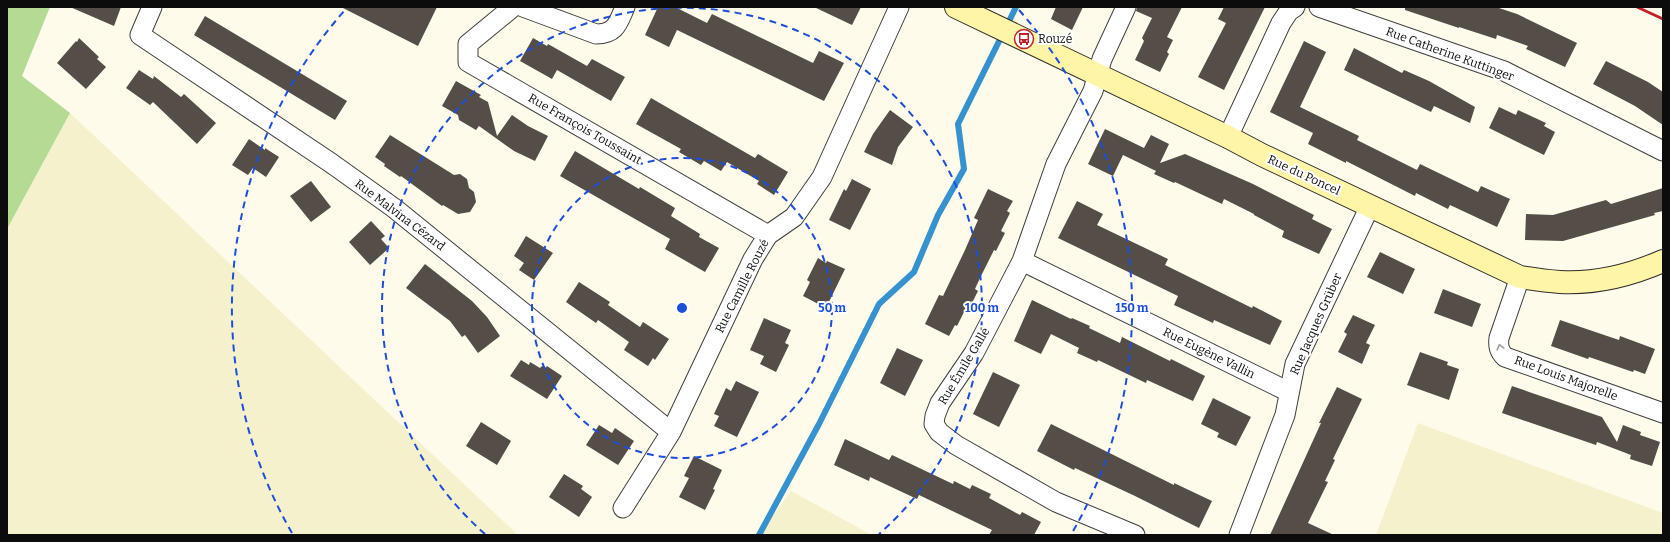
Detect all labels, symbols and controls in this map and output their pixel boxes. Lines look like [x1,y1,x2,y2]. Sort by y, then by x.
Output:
street label: Rue Catherine Kuttinger [1384,24,1517,84]
bus stop icon: Rouzé [1013,28,1035,50]
place label: Rouzé [1038,32,1072,46]
street label: Rue François Toussaint [526,91,645,168]
street label: Rue du Poncel [1265,152,1343,198]
street label: Rue Malvina Cézard [352,177,448,253]
street label: Rue Camille Rouzé [712,237,772,335]
street label: Rue Jacques Grüber [1287,270,1345,377]
centre of rings [675,301,689,315]
text: 50 m [818,301,846,315]
text: 100 m [965,301,1000,315]
text: 150 m [1116,301,1149,315]
street label: Rue Émile Gallé [935,324,993,407]
street label: Rue Eugène Vallin [1161,325,1258,381]
one-way arrow [1497,343,1505,350]
street label: Rue Louis Majorelle [1512,353,1620,403]

